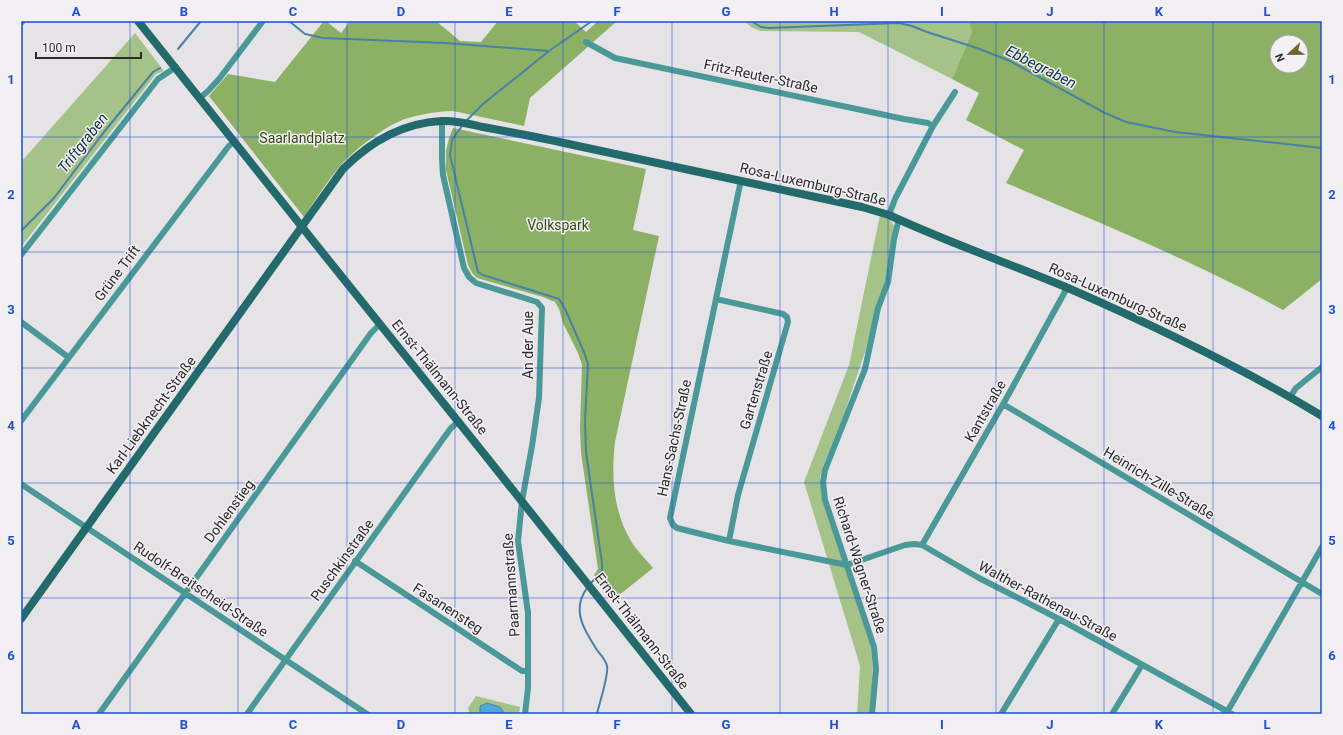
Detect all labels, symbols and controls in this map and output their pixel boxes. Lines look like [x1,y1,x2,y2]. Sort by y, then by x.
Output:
text: A [72,4,81,19]
text: B [180,4,188,19]
text: C [289,4,298,19]
text: D [397,4,405,19]
text: E [505,4,513,19]
text: F [613,4,621,19]
text: G [722,4,731,19]
text: H [829,4,839,19]
text: I [940,4,944,19]
text: J [1046,4,1054,19]
text: K [1155,4,1164,19]
text: L [1263,4,1271,19]
scale bar [36,34,141,60]
north arrow [1269,34,1309,74]
text: 100 m [42,41,76,55]
water label: Ebbegraben [1003,42,1079,92]
text: N [1273,51,1288,64]
street label: Fritz-Reuter-Straße [702,56,820,96]
text: 1 [7,72,15,87]
text: 1 [1328,72,1336,87]
water label: Triftgraben [54,109,112,177]
park label: Saarlandplatz [259,130,345,146]
street label: Rosa-Luxemburg-Straße [738,159,888,209]
text: 2 [7,187,15,202]
text: 2 [1328,187,1336,202]
park label: Volkspark [527,217,590,233]
street label: Grüne Trift [91,242,143,304]
street label: Rosa-Luxemburg-Straße [1046,259,1190,335]
text: 3 [7,302,15,317]
text: 3 [1328,302,1336,317]
street label: An der Aue [520,311,536,379]
street label: Ernst-Thälmann-Straße [389,316,491,438]
street label: Gartenstraße [736,349,776,431]
street label: Karl-Liebknecht-Straße [103,353,199,477]
street label: Kantstraße [961,377,1009,445]
street label: Hans-Sachs-Straße [654,378,694,498]
text: 4 [7,418,15,433]
text: 4 [1328,418,1336,433]
street label: Heinrich-Zille-Straße [1101,444,1217,522]
street label: Dohlenstieg [201,476,257,546]
street label: Richard-Wagner-Straße [830,494,890,636]
street label: Puschkinstraße [307,516,377,604]
text: 5 [7,533,15,548]
street label: Paarmannstraße [499,533,523,637]
text: 5 [1328,533,1336,548]
street label: Rudolf-Breitscheid-Straße [131,538,271,640]
street label: Walther-Rathenau-Straße [976,558,1120,644]
street label: Ernst-Thälmann-Straße [592,570,692,692]
street label: Fasanensteg [410,580,486,636]
text: 6 [7,648,15,663]
text: 6 [1328,648,1336,663]
text: A [72,717,81,732]
text: B [180,717,188,732]
text: C [289,717,298,732]
text: D [397,717,405,732]
text: E [505,717,513,732]
text: F [613,717,621,732]
text: G [722,717,731,732]
text: H [829,717,839,732]
text: I [940,717,944,732]
text: J [1046,717,1054,732]
text: K [1155,717,1164,732]
text: L [1263,717,1271,732]

